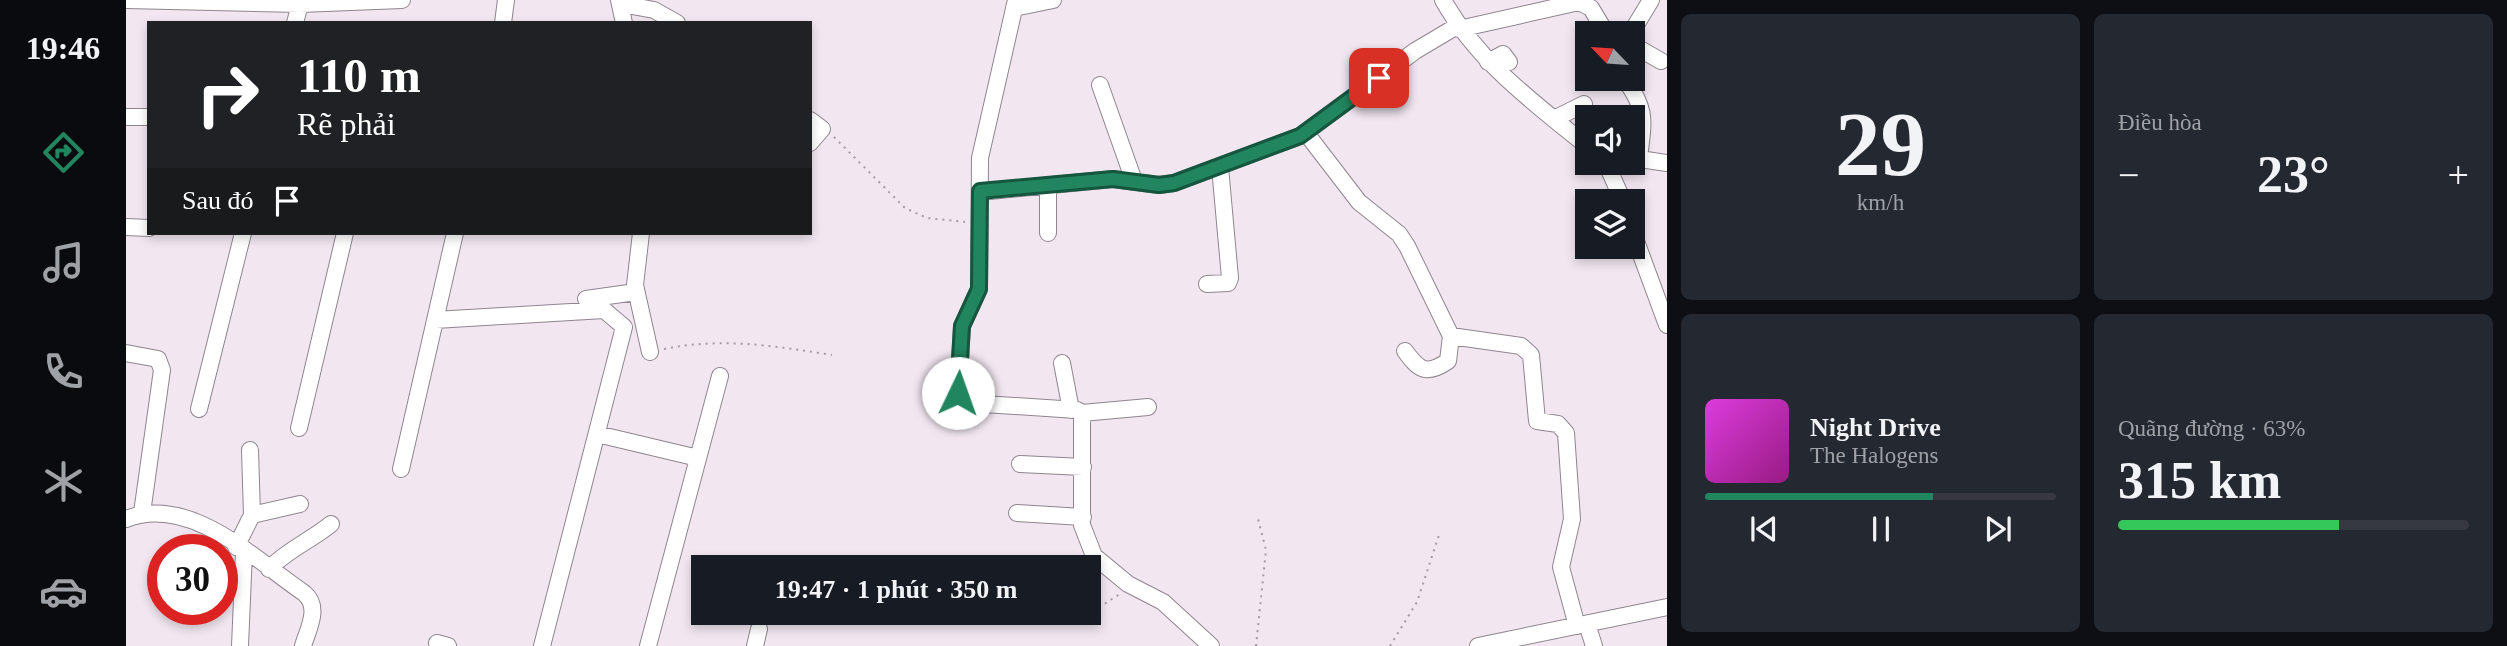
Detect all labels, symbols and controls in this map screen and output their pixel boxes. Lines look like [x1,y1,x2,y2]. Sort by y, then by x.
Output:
north arrow [1575,21,1645,91]
map controls [1575,21,1645,259]
text: 19:46 [26,30,100,66]
text: 110 m [297,48,421,103]
pin [1349,48,1409,108]
icon: right [182,49,273,140]
icon: arrive [1360,59,1398,97]
text: 29 [1835,94,1926,195]
button: sound [1575,105,1645,175]
text: Rẽ phải [297,106,396,142]
text: Điều hòa [2118,110,2202,135]
icon: directions [39,128,88,177]
text: 23° [2257,146,2330,203]
text: − [2118,154,2139,196]
text: + [2448,154,2469,196]
icon: arrive [268,182,306,220]
text: Sau đó [182,186,254,215]
button: layers [1575,189,1645,259]
text: km/h [1857,190,1904,215]
icon: music [39,238,88,287]
icon: phone [39,347,88,396]
position arrow [921,356,995,430]
text: Night Drive [1810,413,1941,442]
text: Quãng đường · 63% [2118,416,2306,441]
text: The Halogens [1810,443,1938,468]
text: 315 km [2118,452,2281,509]
icon: climate [39,457,88,506]
icon: previous [1745,510,1783,548]
icon: pause [1862,510,1900,548]
icon: next [1979,510,2017,548]
speed limit sign: 30 [147,534,238,625]
icon: car [39,567,88,616]
text: 19:47 · 1 phút · 350 m [775,575,1017,604]

